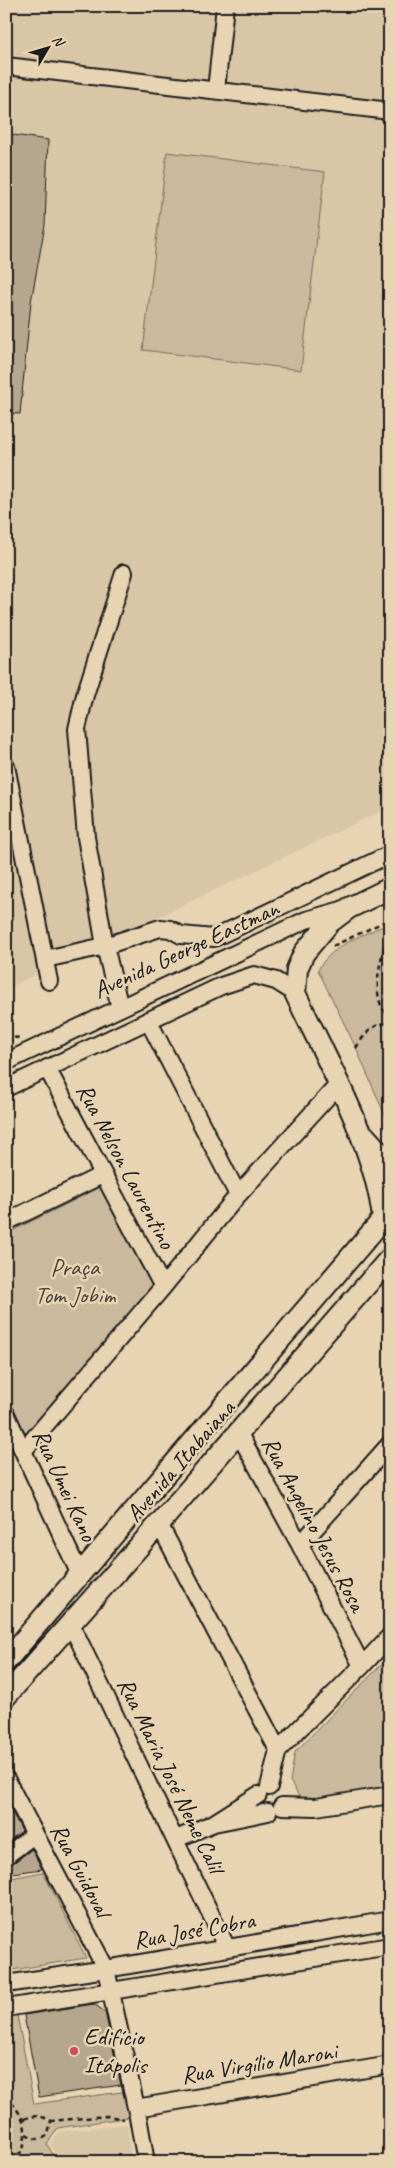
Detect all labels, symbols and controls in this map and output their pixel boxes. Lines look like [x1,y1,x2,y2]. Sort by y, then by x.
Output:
north arrow [22,22,72,72]
text: N [48,32,69,51]
street label: Avenida George Eastman [88,892,285,1005]
street label: Rua Nelson Laurentino [70,1078,183,1255]
park label: Praça Tom Jobim [35,1252,116,1310]
street label: Avenida Itabaiana [119,1393,242,1528]
street label: Rua Umei Kano [26,1424,105,1547]
street label: Rua Angelino Jesus Rosa [255,1431,374,1618]
street label: Rua Maria José Neme Calil [111,1673,233,1881]
street label: Rua Guidoval [44,1818,120,1925]
street label: Rua José Cobra [131,1904,258,1955]
place label: Edifício Itápolis [84,2022,148,2080]
street label: Rua Virgílio Maroni [179,2036,341,2090]
marker: Edifício Itápolis [68,2045,80,2057]

